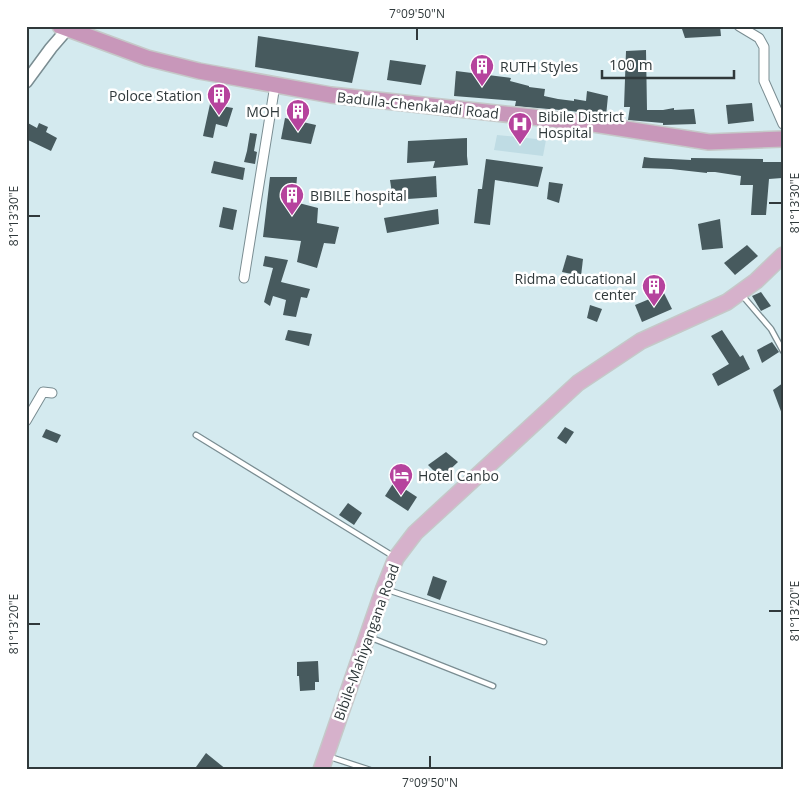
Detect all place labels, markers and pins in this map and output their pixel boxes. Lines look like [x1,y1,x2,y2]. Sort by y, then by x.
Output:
building icon: RUTH Styles [469,53,495,87]
place label: RUTH Styles [500,57,579,76]
building icon: Poloce Station [206,82,232,116]
place label: Poloce Station [109,86,202,105]
building icon: MOH [285,98,311,132]
place label: MOH [246,102,280,121]
place label: Bibile District Hospital [538,107,624,142]
hospital icon: Bibile District Hospital [507,111,533,145]
building icon: BIBILE hospital [279,182,305,216]
place label: BIBILE hospital [310,186,407,205]
place label: Ridma educational center [515,269,636,304]
building icon: Ridma educational center [641,273,667,307]
hotel icon: Hotel Canbo [388,462,414,496]
place label: Hotel Canbo [418,466,499,485]

